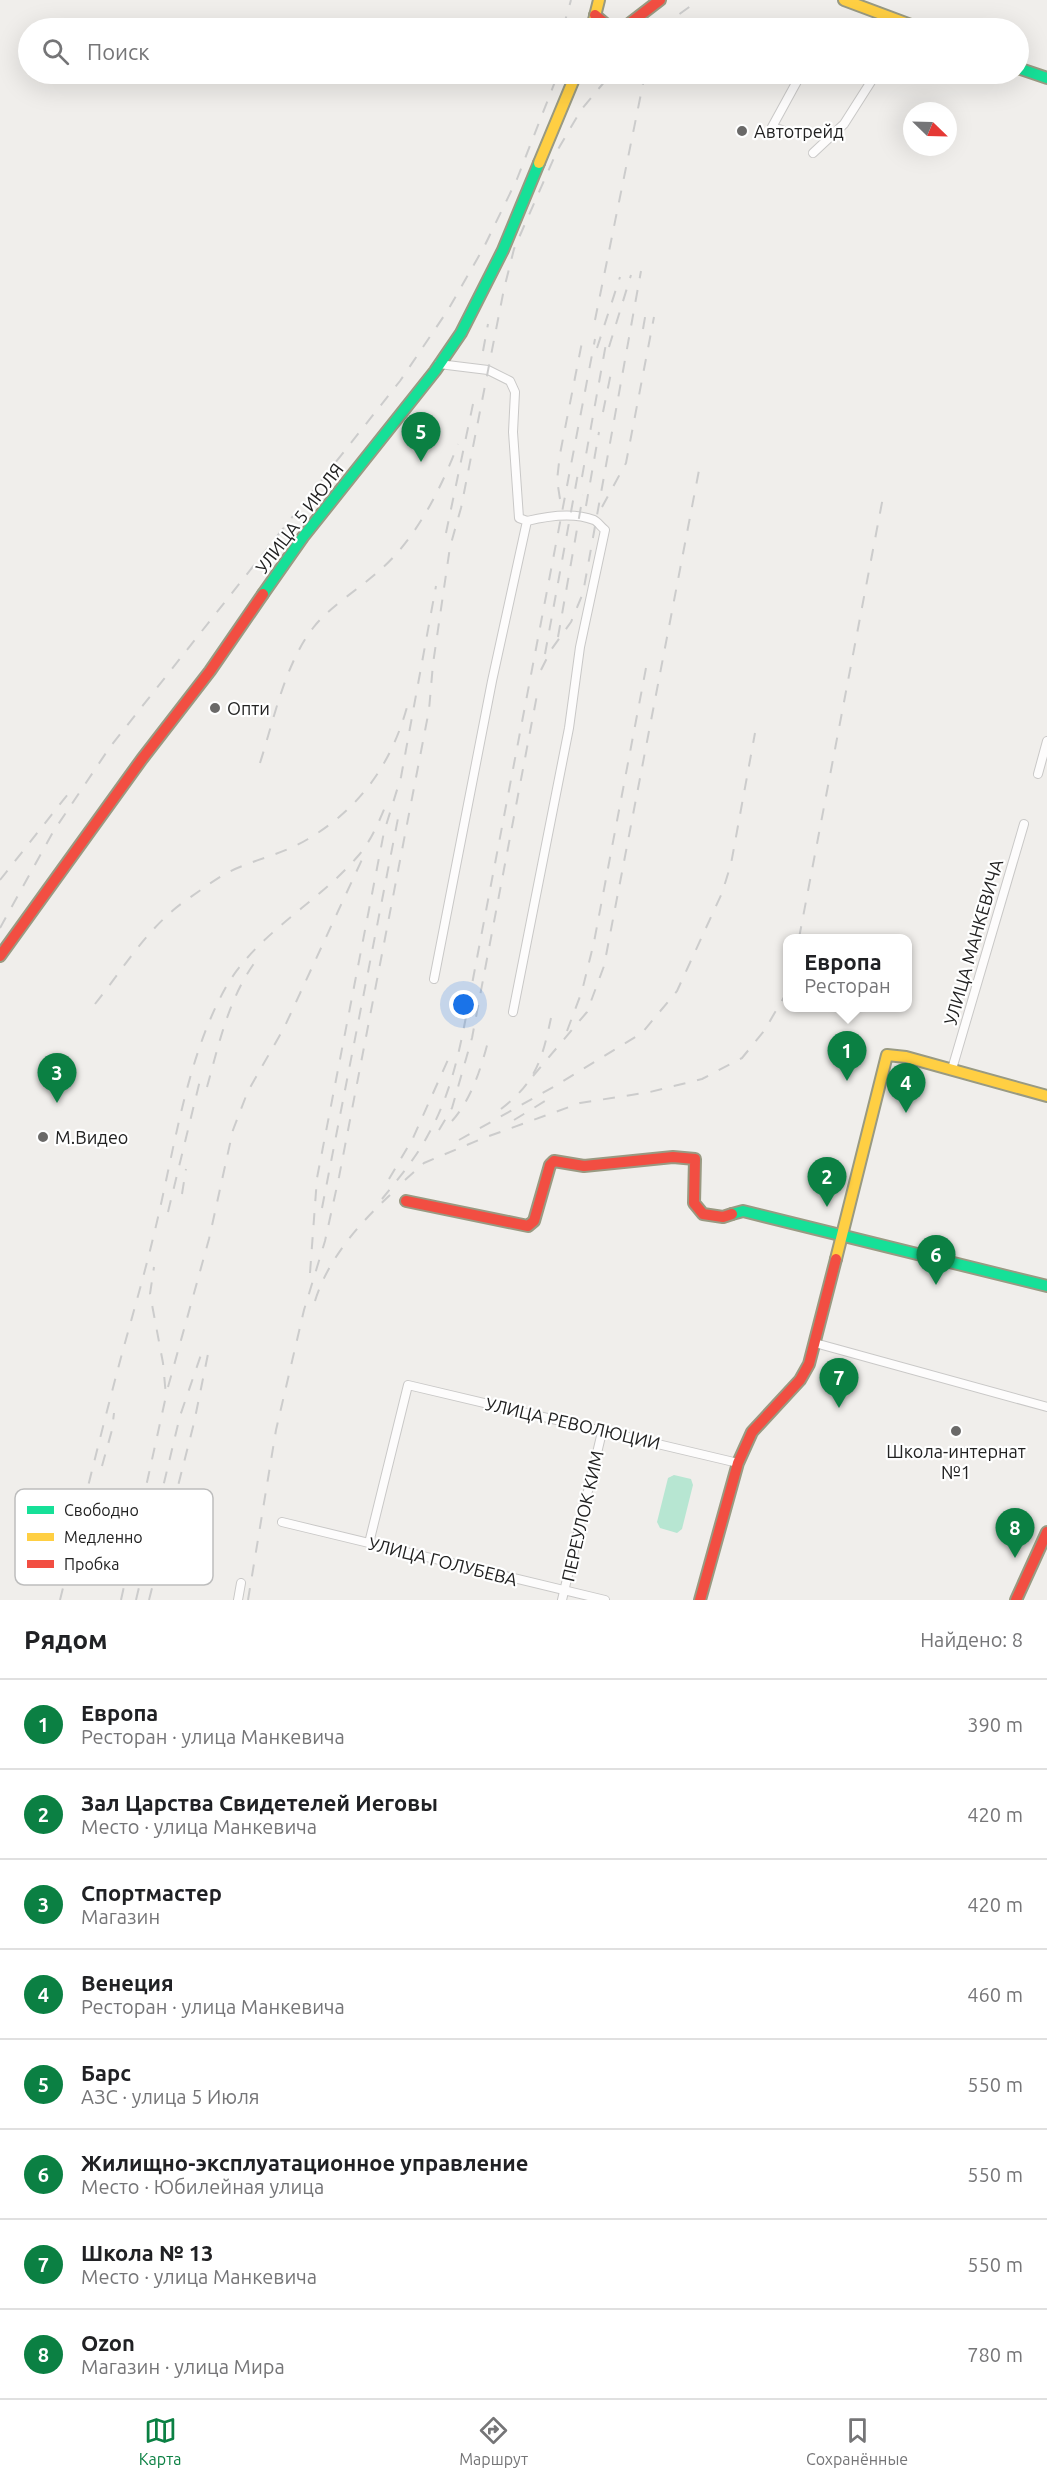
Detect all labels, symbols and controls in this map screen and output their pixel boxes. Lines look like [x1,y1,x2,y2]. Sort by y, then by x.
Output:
search box [18,18,1029,84]
icon: search [39,35,72,68]
text: Поиск [87,39,150,64]
north arrow [903,102,957,156]
place label: Автотрейд [754,121,844,141]
marker: Автотрейд [735,124,749,138]
pin: 5 [402,412,440,462]
street label: УЛИЦА 5 ИЮЛЯ [251,459,347,577]
place label: Опти [227,698,270,718]
marker: Опти [208,701,222,715]
street label: УЛИЦА МАНКЕВИЧА [940,857,1006,1027]
popup [783,934,912,1012]
text: Европа [804,949,882,974]
text: Ресторан [804,974,891,997]
your location [449,990,478,1019]
pin: 1 [828,1032,866,1081]
pin: 3 [38,1054,76,1103]
pin: 4 [886,1064,926,1113]
place label: М.Видео [55,1127,128,1147]
marker: М.Видео [36,1130,50,1144]
pin: 2 [808,1158,846,1207]
pin: 6 [916,1236,956,1285]
pin: 7 [820,1358,858,1408]
street label: УЛИЦА РЕВОЛЮЦИИ [484,1393,662,1453]
marker: Школа-интернат №1 [949,1424,963,1438]
place label: Школа-интернат №1 [886,1441,1026,1482]
street label: ПЕРЕУЛОК КИМ [557,1449,607,1583]
legend [15,1489,213,1585]
text: Свободно [64,1501,139,1519]
pin: 8 [996,1508,1034,1558]
text: Медленно [64,1528,143,1546]
street label: УЛИЦА ГОЛУБЕВА [366,1533,520,1589]
text: Пробка [64,1555,120,1573]
text: Рядом [24,1625,108,1654]
text: Найдено: 8 [920,1628,1023,1651]
text: Европа [81,1700,158,1725]
text: 1 [38,1713,49,1736]
text: 390 m [967,1713,1023,1736]
text: Ресторан · улица Манкевича [81,1725,345,1748]
text: Зал Царства Свидетелей Иеговы [81,1790,438,1815]
text: 2 [38,1803,49,1826]
text: 420 m [967,1803,1023,1826]
text: Место · улица Манкевича [81,1815,317,1838]
text: Спортмастер [81,1880,222,1905]
text: 3 [38,1893,49,1916]
text: 420 m [967,1893,1023,1916]
text: Магазин [81,1905,160,1928]
text: Венеция [81,1970,174,1995]
text: 4 [38,1983,49,2006]
text: 460 m [967,1983,1023,2006]
text: Ресторан · улица Манкевича [81,1995,345,2018]
text: Барс [81,2060,131,2085]
text: 5 [38,2073,49,2096]
text: 550 m [967,2073,1023,2096]
text: АЗС · улица 5 Июля [81,2085,260,2108]
text: Жилищно-эксплуатационное управление [81,2150,528,2175]
text: 6 [38,2163,49,2186]
text: 550 m [967,2163,1023,2186]
text: Место · Юбилейная улица [81,2175,324,2198]
text: Школа № 13 [81,2240,214,2265]
text: 7 [38,2253,49,2276]
text: 550 m [967,2253,1023,2276]
text: Место · улица Манкевича [81,2265,317,2288]
text: Ozon [81,2330,135,2355]
text: 8 [38,2343,49,2366]
text: 780 m [967,2343,1023,2366]
text: Магазин · улица Мира [81,2355,285,2378]
tab: Карта [139,2414,181,2468]
tab: Маршрут [459,2414,528,2468]
tab: Сохранённые [806,2414,908,2468]

